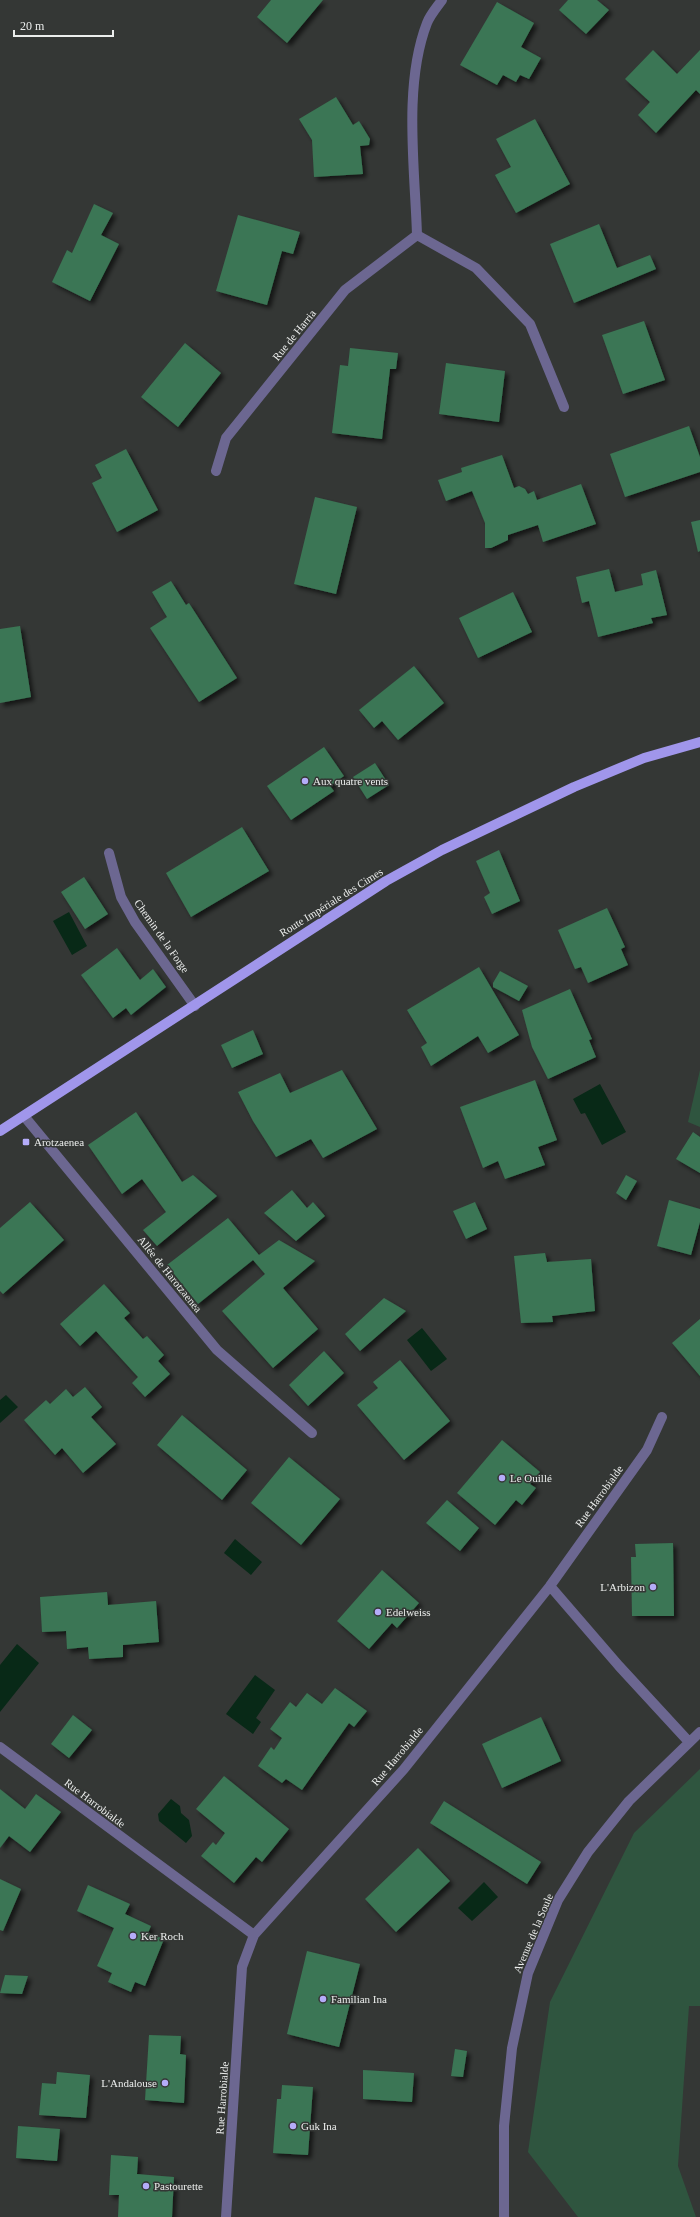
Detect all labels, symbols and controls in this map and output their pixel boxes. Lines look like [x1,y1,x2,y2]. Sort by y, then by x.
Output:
scale bar [14,12,113,38]
text: 20 m [20,19,45,33]
street label: Rue de Harria [270,307,318,363]
place label: Aux quatre vents [313,775,388,787]
marker: Aux quatre vents [300,776,310,786]
street label: Route Impériale des Cimes [277,865,385,939]
street label: Chemin de la Forge [132,897,192,975]
place label: Arotzaenea [34,1136,84,1148]
marker: Arotzaenea [21,1137,31,1147]
street label: Allée de Harotzaenea [136,1233,205,1315]
street label: Rue Harrobialde [573,1463,625,1529]
place label: Le Ouillé [510,1472,552,1484]
marker: Le Ouillé [497,1473,507,1483]
place label: L'Arbizon [600,1581,645,1593]
marker: L'Arbizon [648,1582,658,1592]
place label: Edelweiss [386,1606,431,1618]
marker: Edelweiss [373,1607,383,1617]
street label: Rue Harrobialde [369,1724,425,1788]
street label: Rue Harrobialde [62,1776,128,1830]
street label: Avenue de la Soule [511,1891,555,1974]
place label: Ker Roch [141,1930,184,1942]
marker: Ker Roch [128,1931,138,1941]
place label: Familian Ina [331,1993,387,2005]
marker: Familian Ina [318,1994,328,2004]
street label: Rue Harrobialde [213,2061,231,2135]
place label: L'Andalouse [101,2077,157,2089]
marker: L'Andalouse [160,2078,170,2088]
place label: Guk Ina [301,2120,337,2132]
marker: Guk Ina [288,2121,298,2131]
place label: Pastourette [154,2180,203,2192]
marker: Pastourette [141,2181,151,2191]

